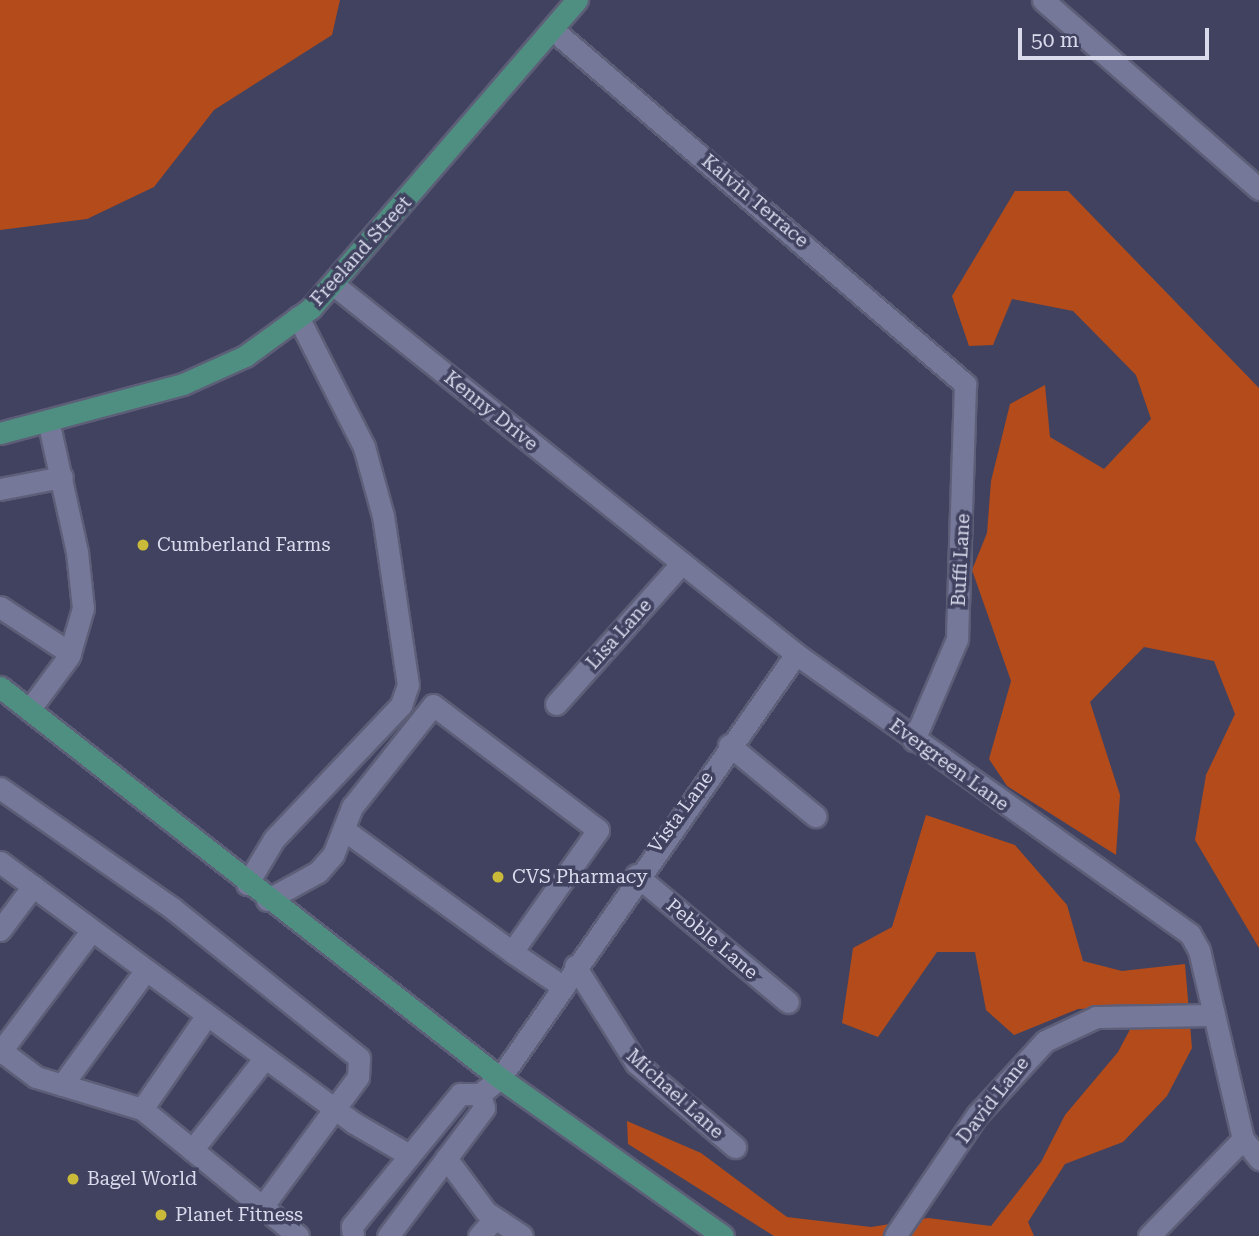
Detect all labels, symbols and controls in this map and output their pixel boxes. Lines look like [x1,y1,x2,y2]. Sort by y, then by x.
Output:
scale bar [1021,14,1212,58]
text: 50 m [1031,28,1079,52]
street label: Kalvin Terrace [697,150,813,252]
street label: Freeland Street [306,192,416,310]
street label: Kenny Drive [440,366,542,456]
street label: Buffi Lane [947,513,975,607]
place label: Cumberland Farms [157,534,330,556]
marker: Cumberland Farms [135,537,151,553]
street label: Lisa Lane [581,594,657,674]
street label: Evergreen Lane [885,714,1013,816]
street label: Vista Lane [644,767,718,857]
place label: CVS Pharmacy [512,866,648,888]
marker: CVS Pharmacy [490,869,506,885]
street label: Pebble Lane [662,894,762,984]
street label: Michael Lane [622,1044,728,1144]
street label: David Lane [952,1052,1034,1148]
place label: Bagel World [87,1168,197,1190]
marker: Bagel World [65,1171,81,1187]
place label: Planet Fitness [175,1204,303,1226]
marker: Planet Fitness [153,1207,169,1223]

